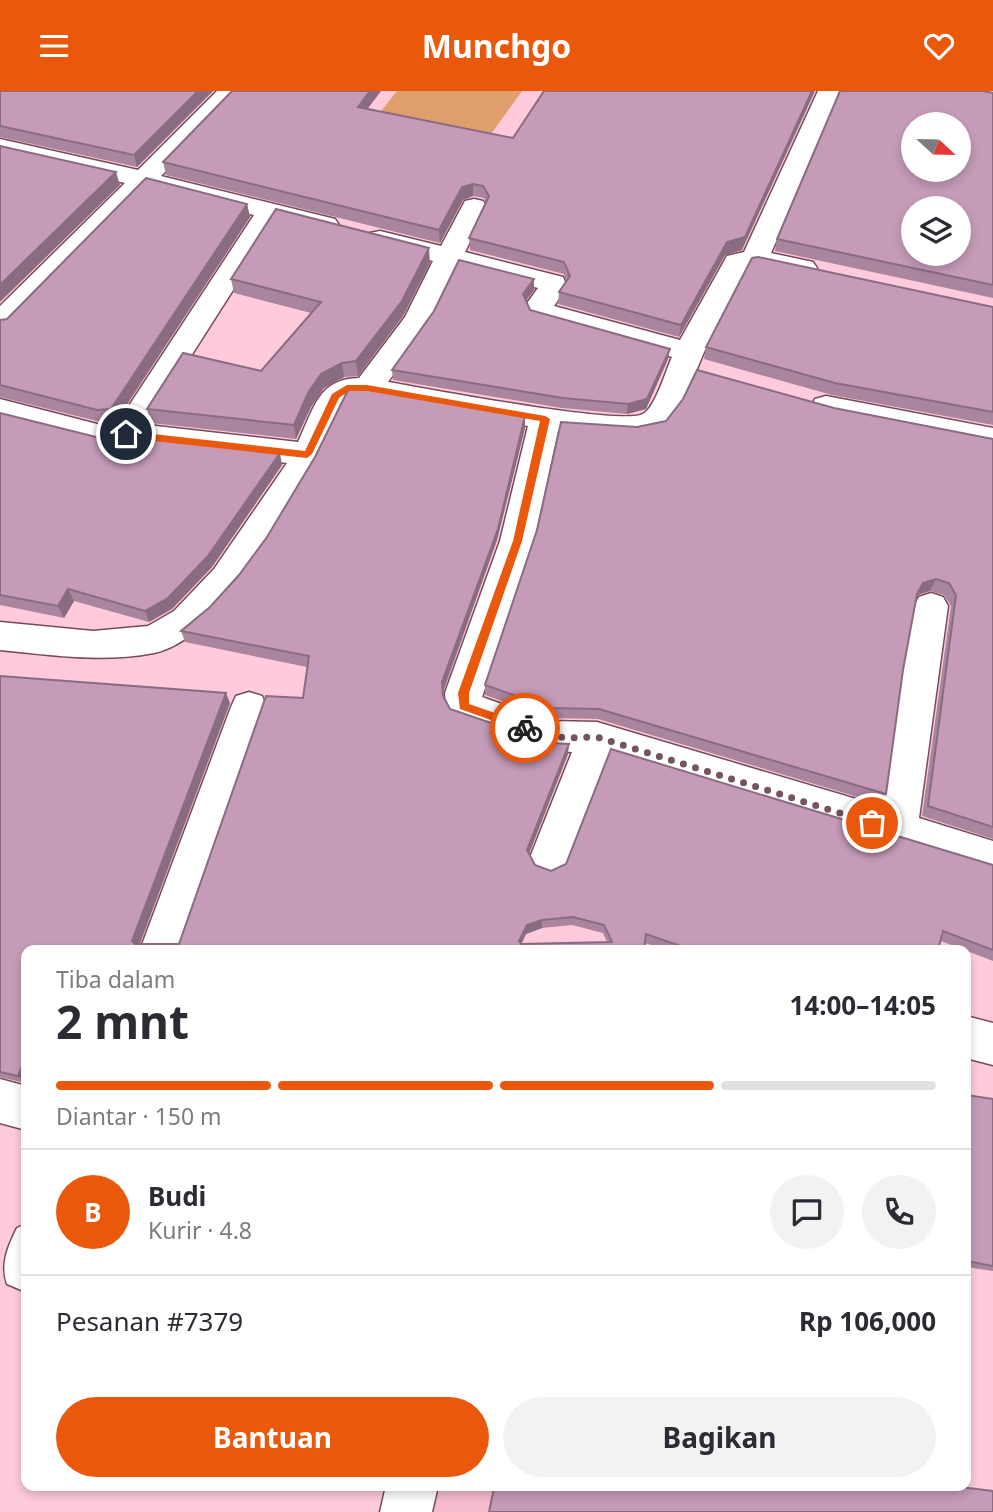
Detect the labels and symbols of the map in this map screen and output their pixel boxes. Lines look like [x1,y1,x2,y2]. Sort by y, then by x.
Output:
north arrow [901,112,971,182]
pin [96,404,156,464]
courier [490,693,560,763]
pin [842,793,902,853]

